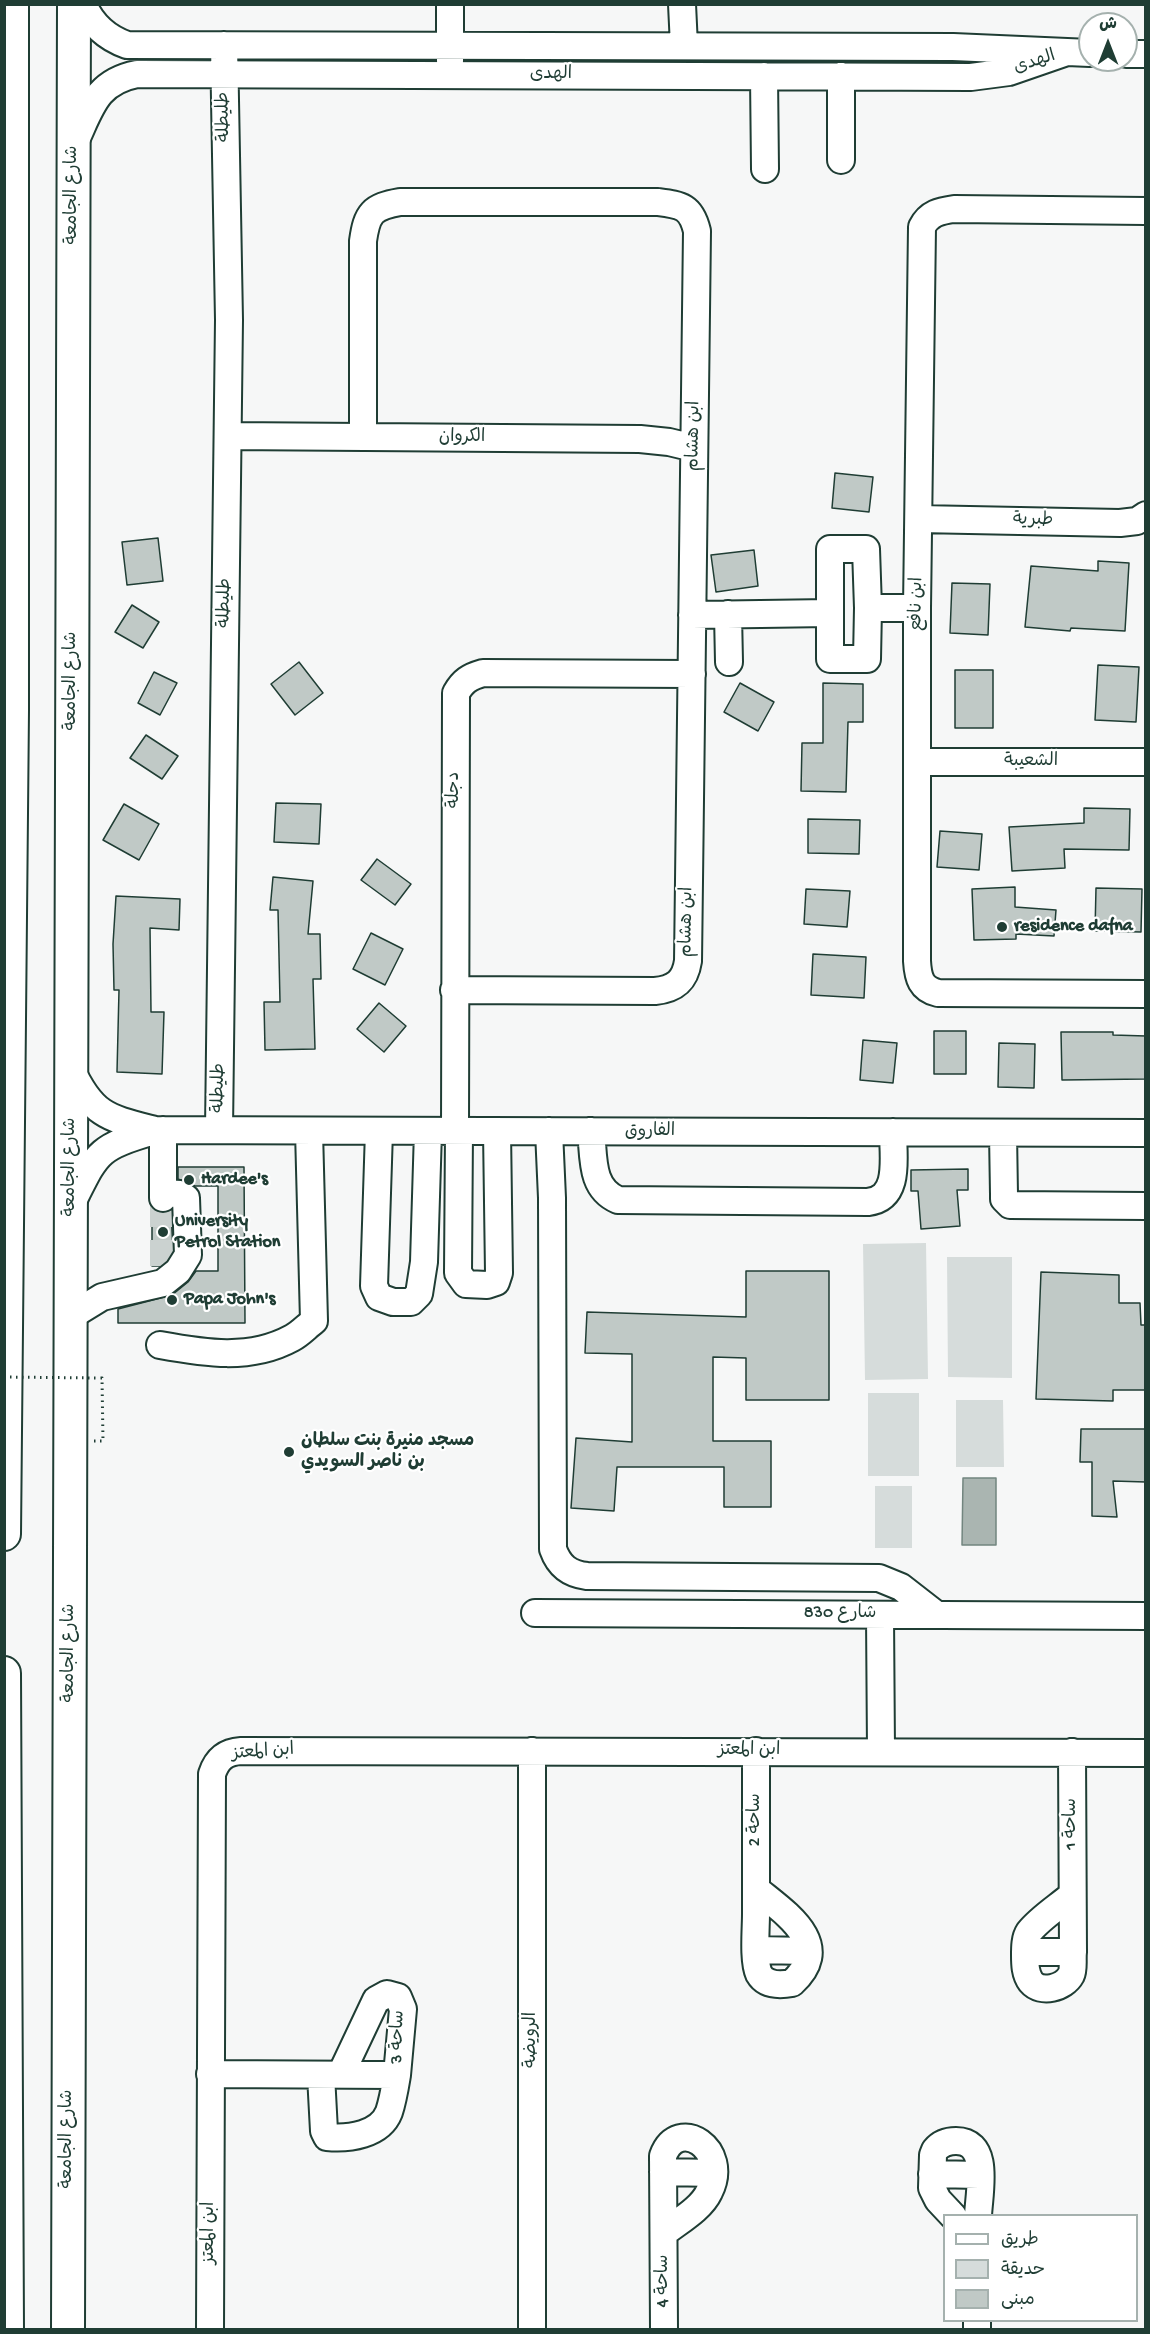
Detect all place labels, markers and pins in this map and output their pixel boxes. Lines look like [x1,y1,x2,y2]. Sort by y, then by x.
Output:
place label: residence dafna [1014,916,1133,938]
marker: residence dafna [995,920,1009,934]
place label: Hardee's [201,1169,268,1191]
marker: Hardee's [182,1173,196,1187]
place label: University Petrol Station [175,1211,280,1254]
marker: University Petrol Station [156,1225,170,1239]
place label: Papa John's [184,1289,275,1311]
marker: Papa John's [165,1293,179,1307]
place label: مسجد منيرة بنت سلطان بن ناصر السويدي [301,1431,474,1474]
marker: مسجد منيرة بنت سلطان بن ناصر السويدي [282,1445,296,1459]

